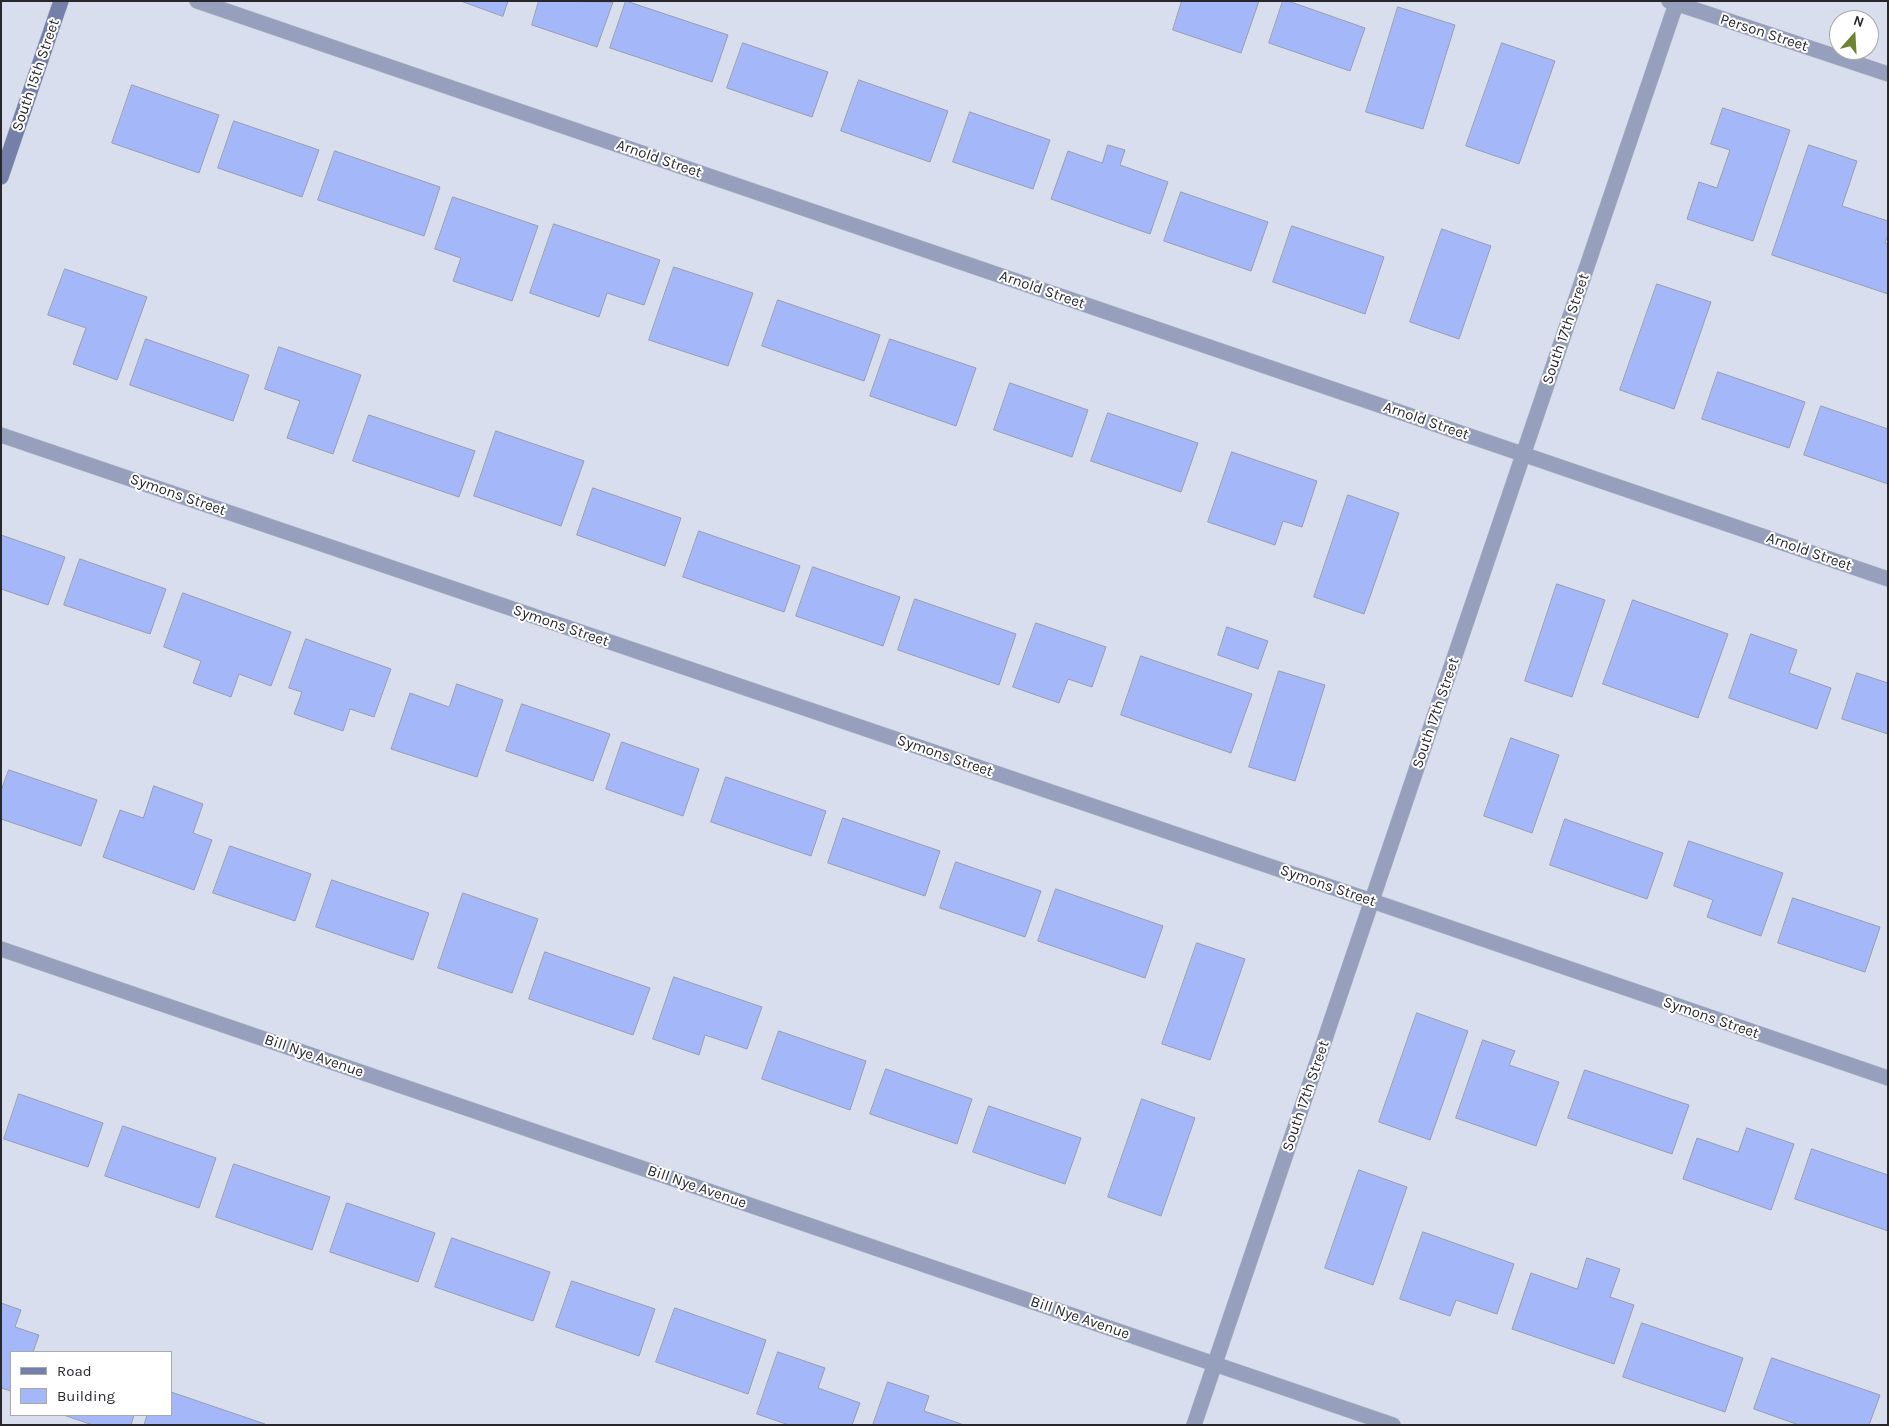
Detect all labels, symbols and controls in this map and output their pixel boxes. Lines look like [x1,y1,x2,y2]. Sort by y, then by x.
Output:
street label: Person Street [1718,10,1810,56]
north arrow [1829,10,1879,60]
text: N [1851,12,1866,31]
street label: South 15th Street [8,17,64,133]
street label: Arnold Street [614,136,704,182]
street label: Arnold Street [997,267,1087,313]
street label: South 17th Street [1539,271,1593,387]
street label: Arnold Street [1381,398,1471,444]
street label: Symons Street [128,470,228,520]
street label: Arnold Street [1764,529,1854,575]
street label: Symons Street [511,601,611,651]
street label: South 17th Street [1409,655,1463,771]
street label: Symons Street [895,731,995,781]
street label: Symons Street [1278,861,1378,911]
street label: Symons Street [1661,993,1761,1043]
street label: Bill Nye Avenue [262,1031,366,1081]
street label: South 17th Street [1279,1038,1333,1154]
street label: Bill Nye Avenue [645,1162,749,1212]
street label: Bill Nye Avenue [1028,1293,1132,1343]
legend [10,1351,172,1416]
text: Road [57,1362,92,1380]
text: Building [57,1387,115,1405]

